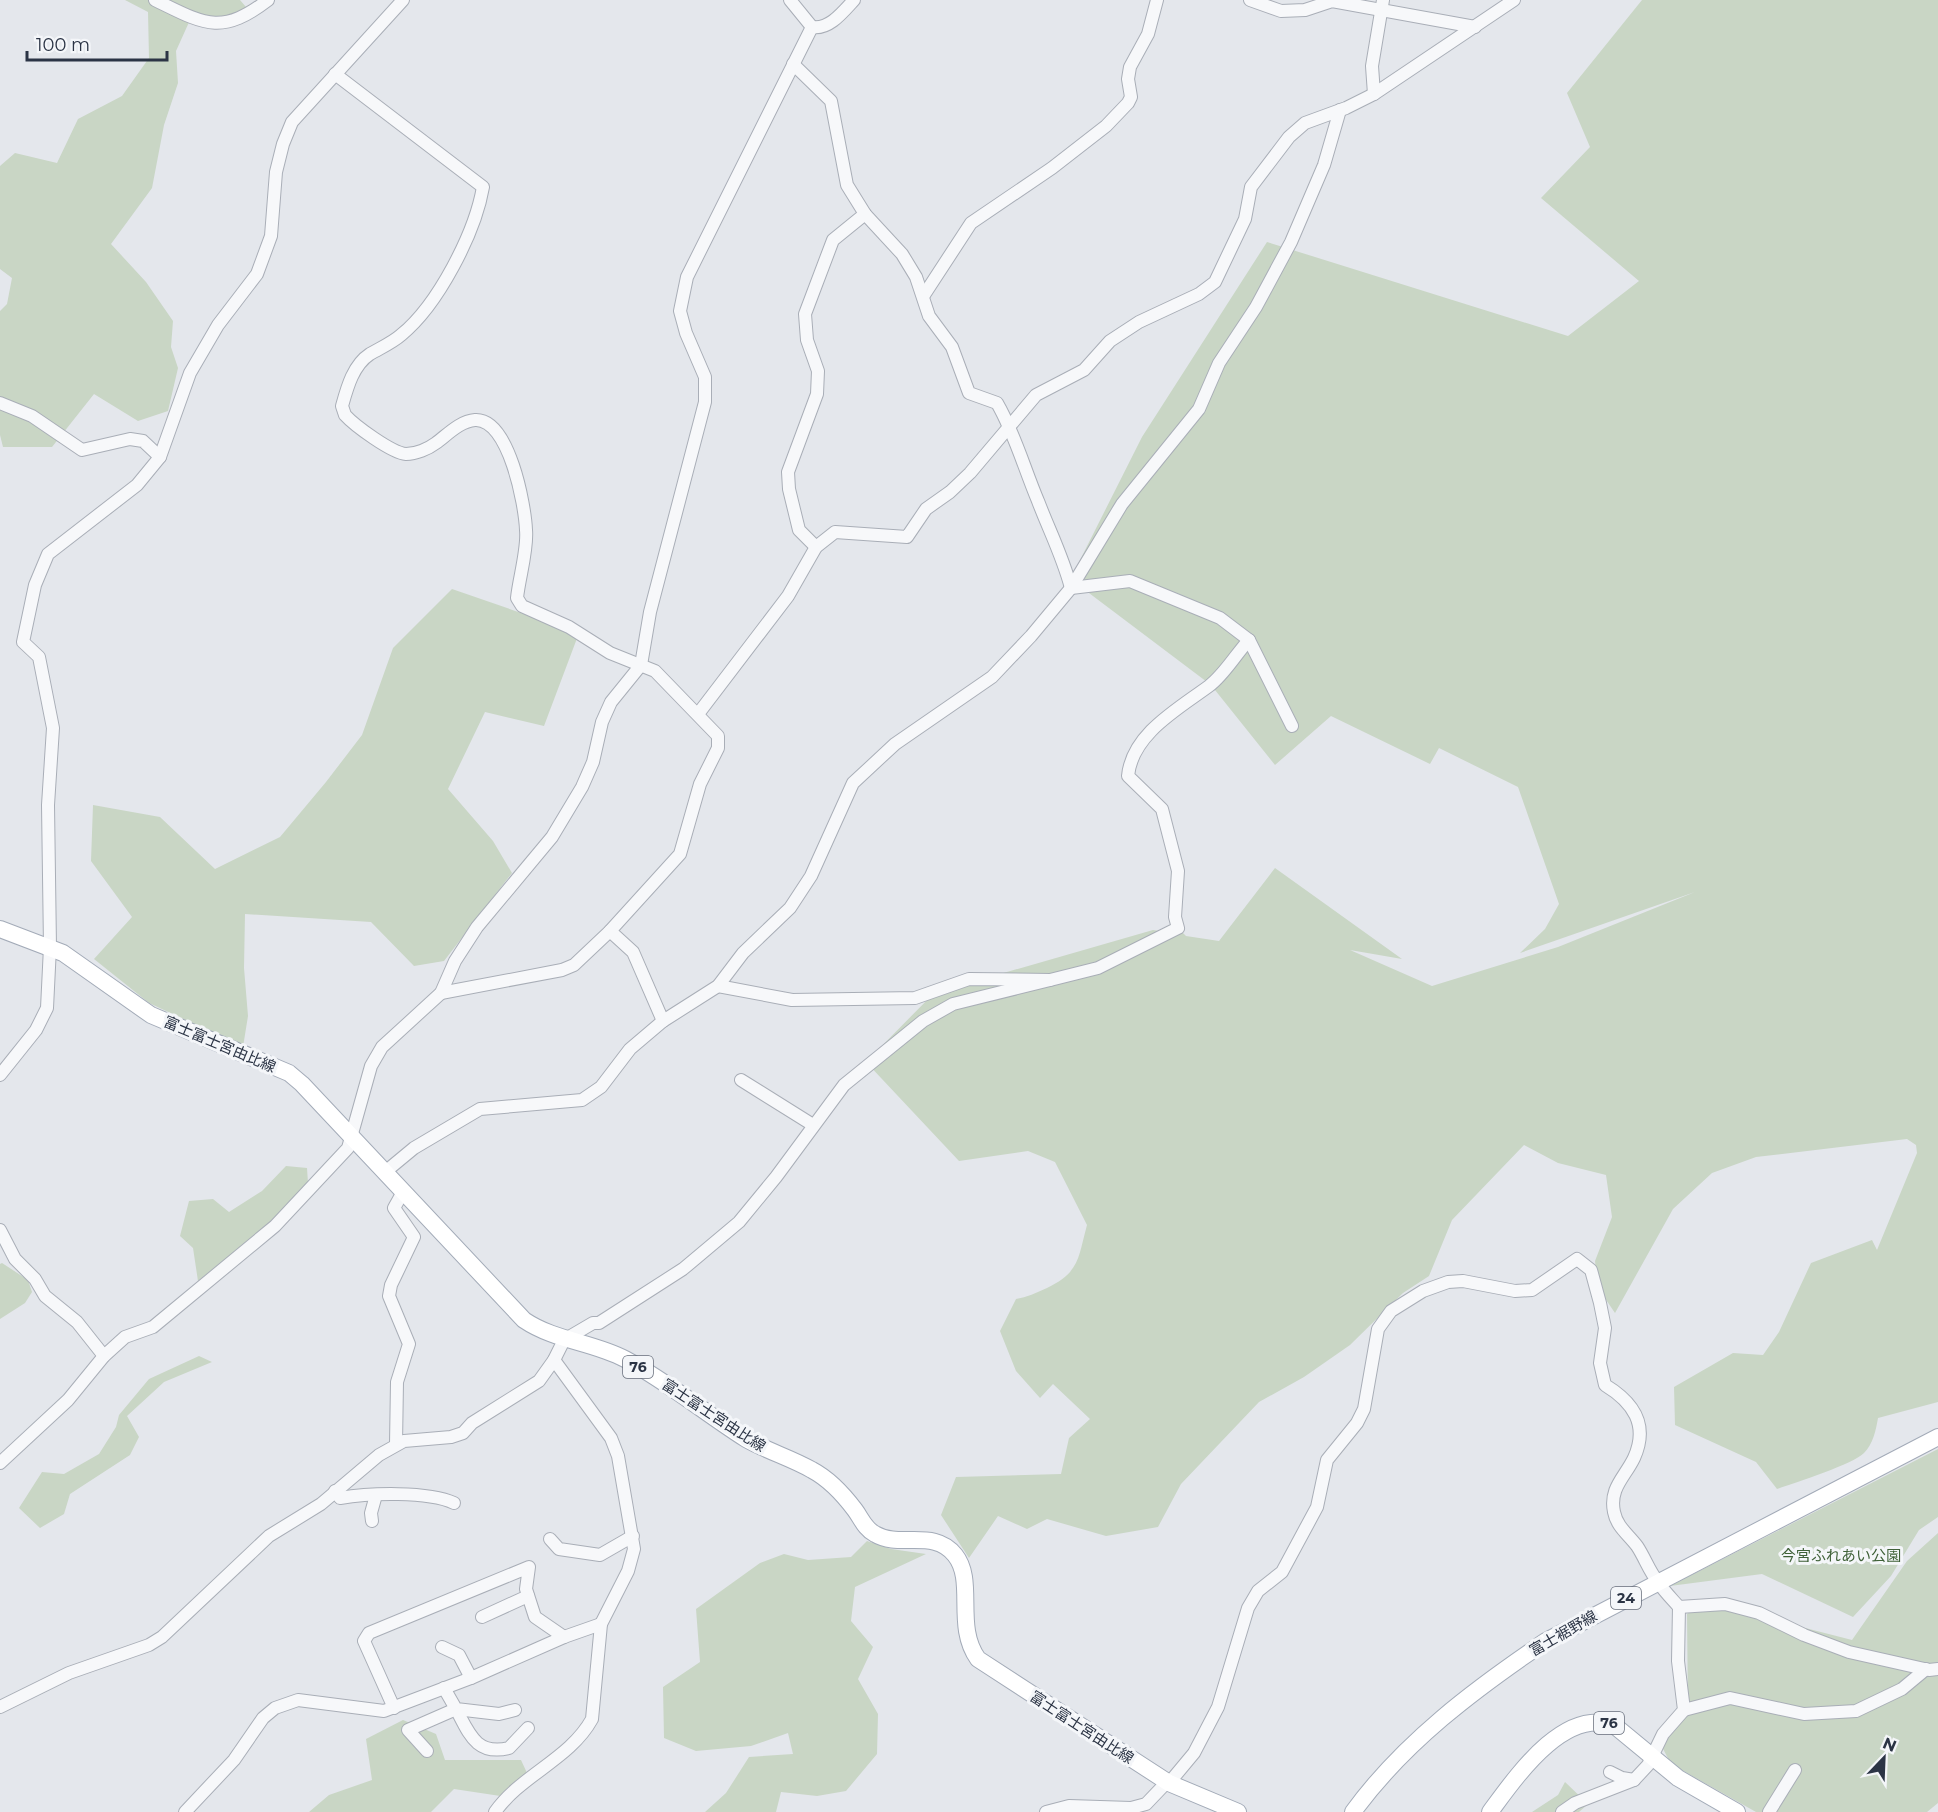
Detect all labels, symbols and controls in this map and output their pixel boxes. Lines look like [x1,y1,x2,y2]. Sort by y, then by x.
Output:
scale bar [27,24,166,62]
text: 100 m [36,34,90,56]
street label: 富士富士宮由比線 [161,1012,279,1076]
road number: 76 [623,1356,653,1378]
street label: 富士富士宮由比線 [658,1374,770,1456]
park label: 今宮ふれあい公園 [1781,1546,1901,1565]
road number: 24 [1611,1587,1641,1609]
street label: 富士裾野線 [1526,1606,1600,1660]
street label: 富士富士宮由比線 [1026,1686,1138,1768]
road number: 76 [1594,1712,1624,1734]
north arrow [1854,1728,1914,1788]
text: N [1880,1733,1899,1756]

